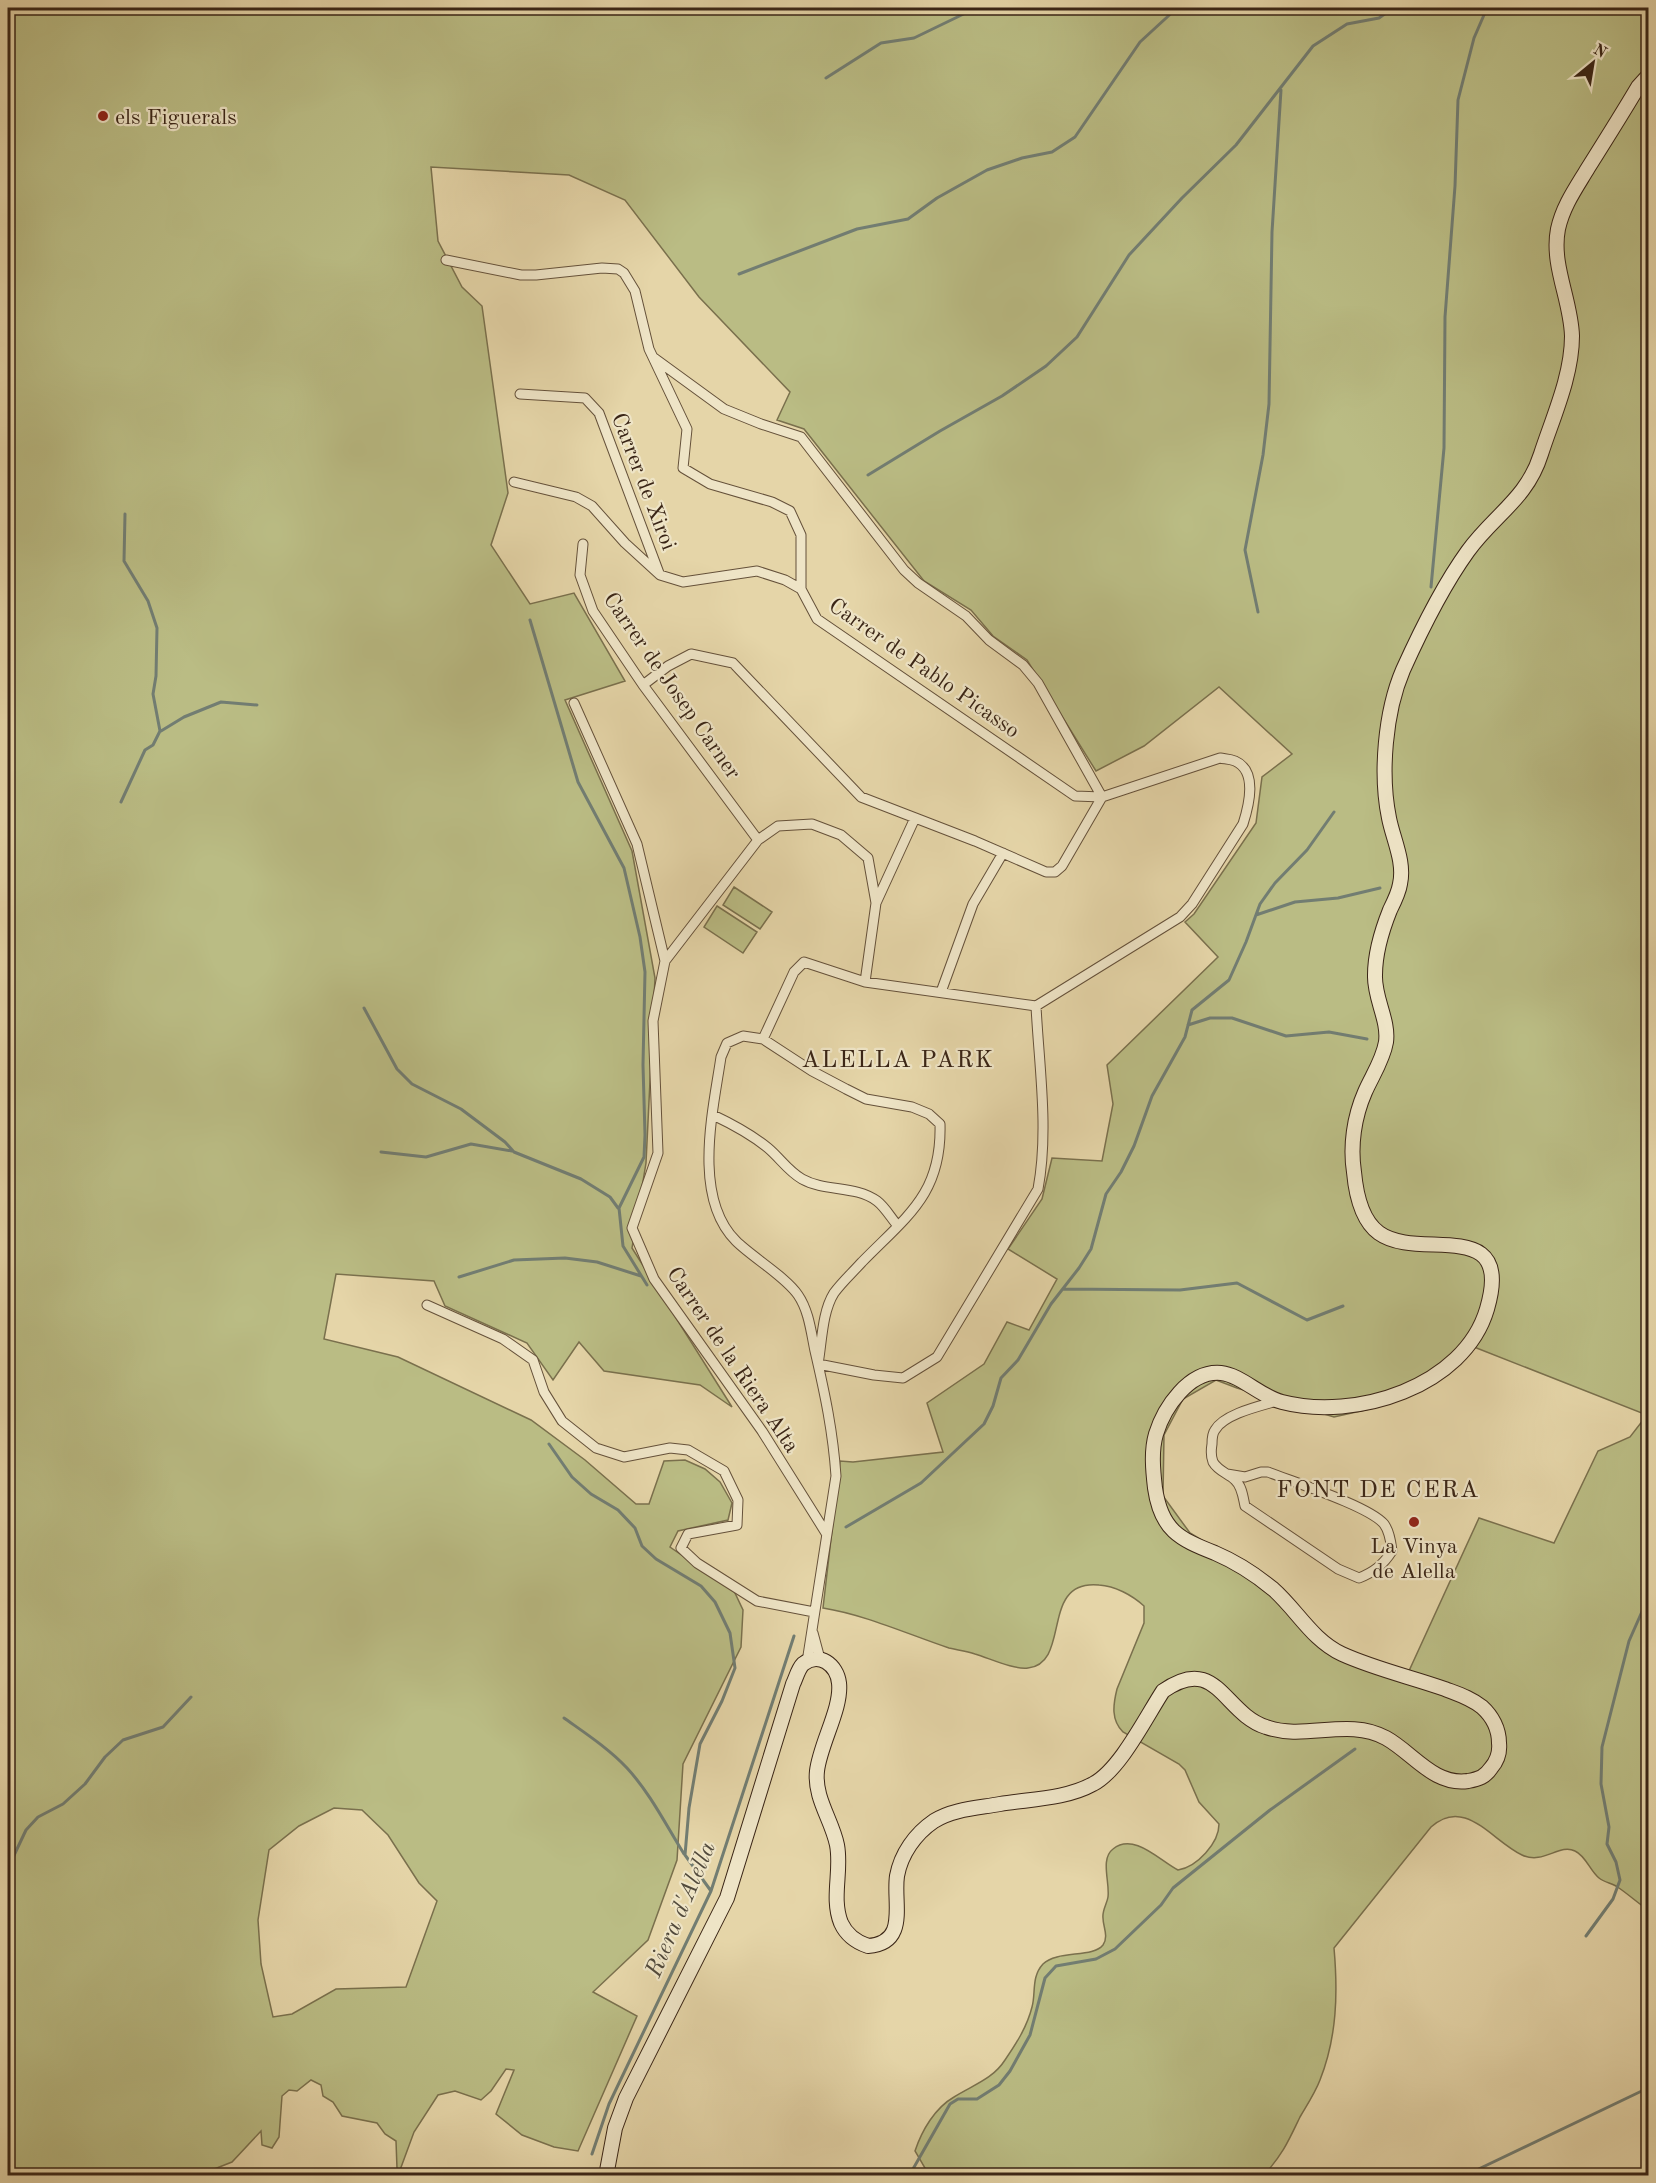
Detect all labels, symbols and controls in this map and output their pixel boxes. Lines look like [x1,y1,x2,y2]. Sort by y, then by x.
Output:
north arrow [1563,33,1623,93]
text: N [1590,42,1609,62]
place label: els Figuerals [115,107,237,129]
marker: els Figuerals [96,109,110,123]
street label: Carrer de Xiroi [607,410,679,553]
street label: Carrer de Josep Carner [599,589,744,784]
street label: Carrer de Pablo Picasso [824,594,1023,743]
district label: ALELLA PARK [802,1049,994,1073]
street label: Carrer de la Riera Alta [662,1263,803,1457]
district label: FONT DE CERA [1276,1479,1480,1503]
marker: La Vinya de Alella [1407,1515,1421,1529]
place label: La Vinya de Alella [1370,1536,1458,1583]
water label: Riera d'Alella [642,1838,721,1982]

